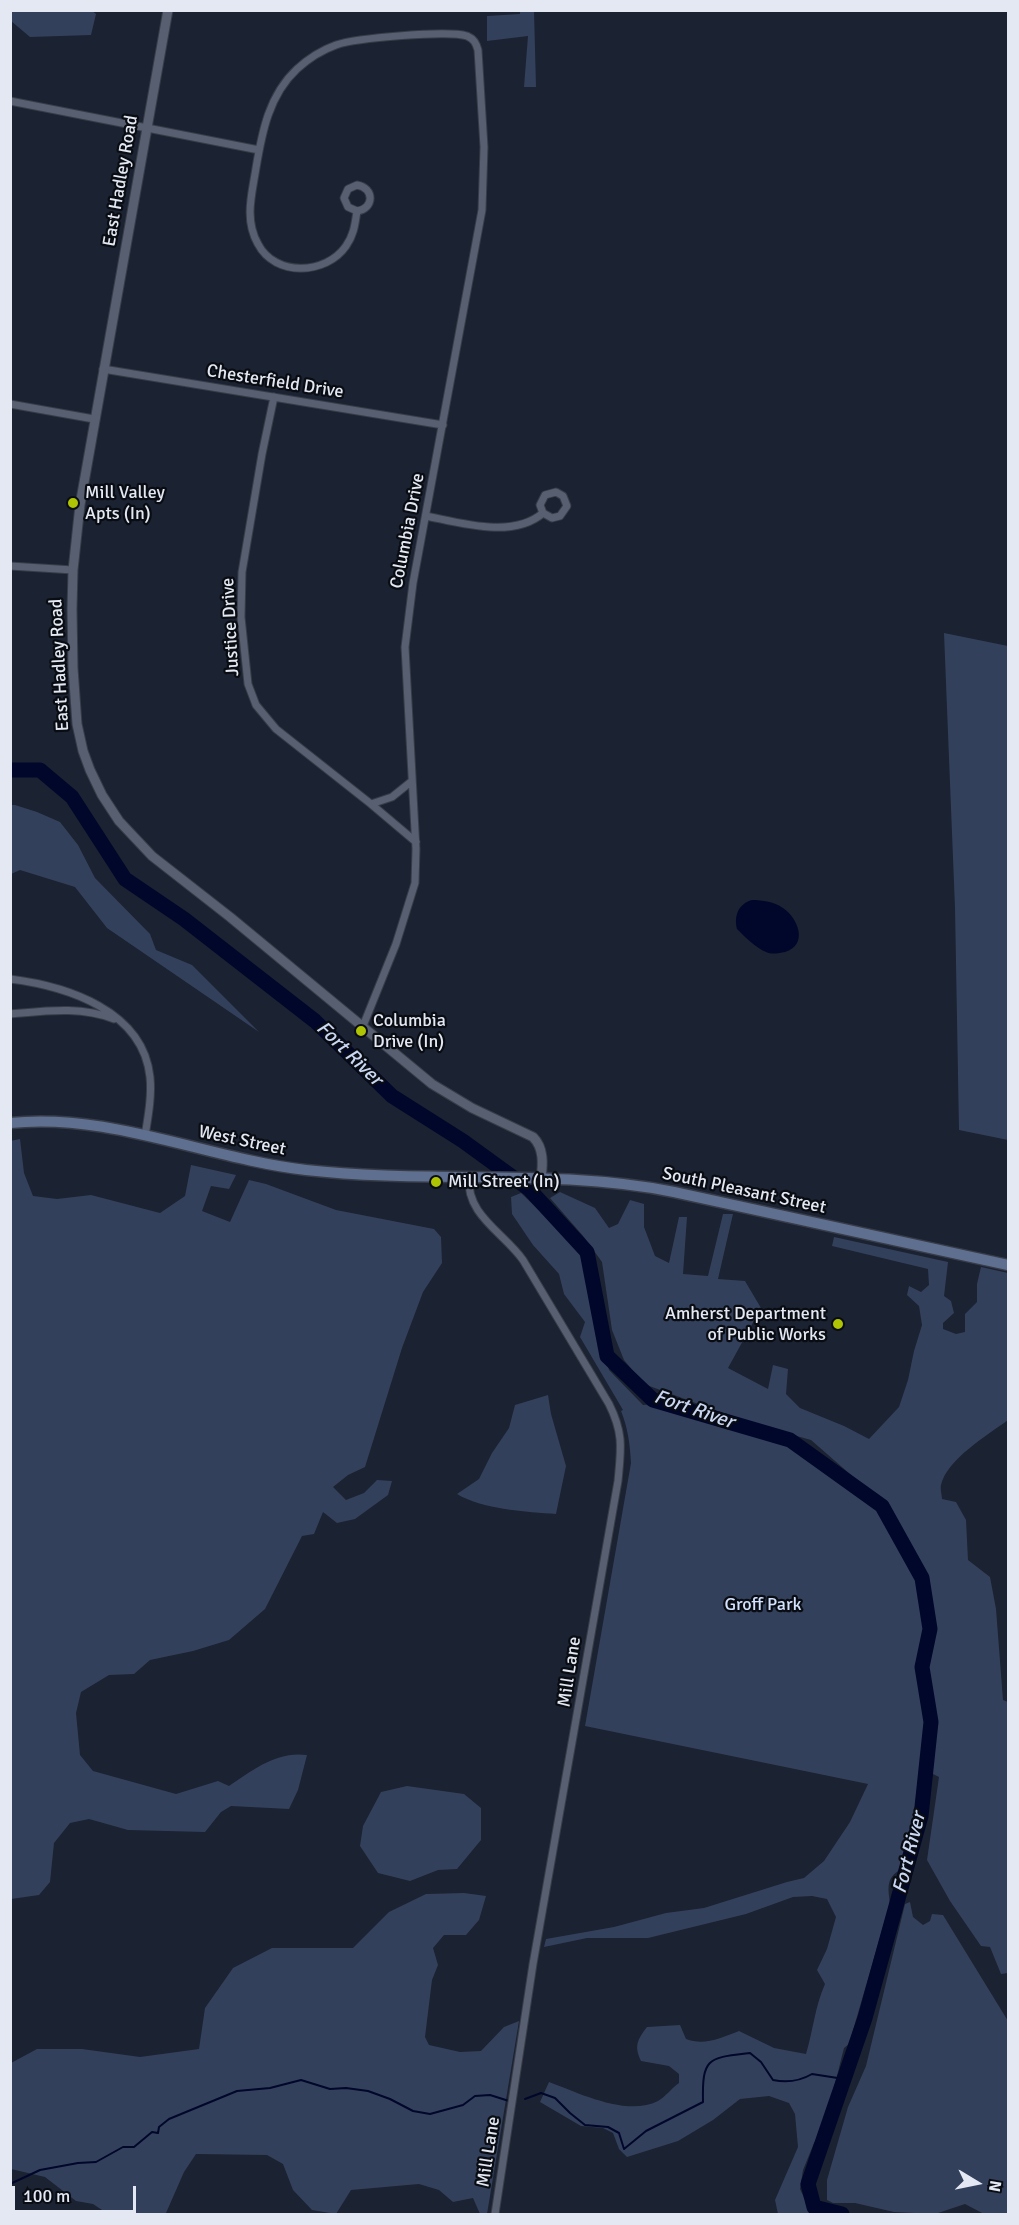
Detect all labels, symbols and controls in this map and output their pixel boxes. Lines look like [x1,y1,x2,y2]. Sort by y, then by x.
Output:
street label: East Hadley Road [99,114,143,248]
street label: Chesterfield Drive [205,361,345,403]
street label: Columbia Drive [386,471,430,591]
place label: Mill Valley Apts (In) [85,482,165,524]
marker: Mill Valley Apts (In) [66,496,80,510]
street label: Justice Drive [218,577,244,677]
street label: East Hadley Road [46,598,74,732]
place label: Columbia Drive (In) [373,1010,446,1052]
water label: Fort River [311,1017,387,1091]
marker: Columbia Drive (In) [354,1024,368,1038]
street label: West Street [196,1121,288,1161]
street label: South Pleasant Street [660,1163,828,1219]
place label: Mill Street (In) [448,1171,560,1193]
marker: Mill Street (In) [429,1175,443,1189]
place label: Amherst Department of Public Works [665,1303,826,1346]
marker: Amherst Department of Public Works [831,1317,845,1331]
water label: Fort River [651,1385,737,1435]
park label: Groff Park [724,1594,802,1616]
street label: Mill Lane [554,1635,586,1709]
water label: Fort River [888,1810,932,1896]
street label: Mill Lane [473,2115,505,2189]
north arrow [947,2153,1007,2213]
scale bar [15,2174,140,2212]
text: N [984,2179,1006,2193]
text: 100 m [23,2185,70,2207]

